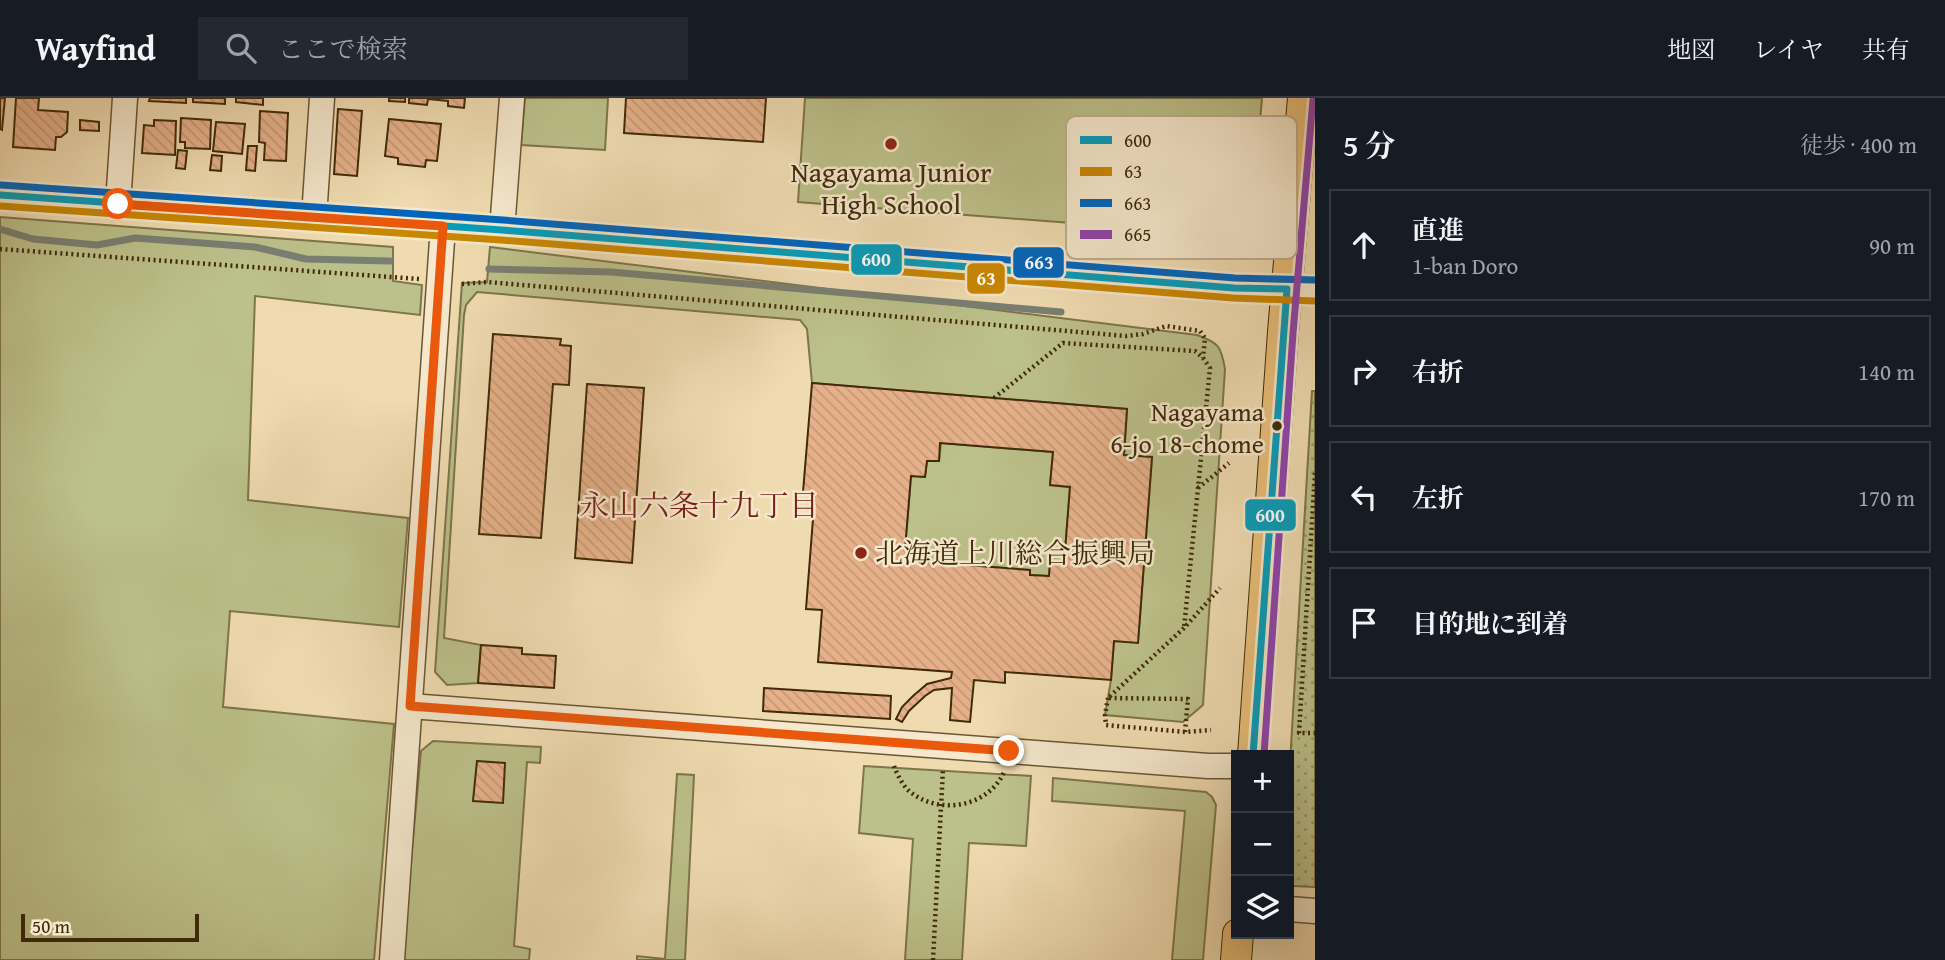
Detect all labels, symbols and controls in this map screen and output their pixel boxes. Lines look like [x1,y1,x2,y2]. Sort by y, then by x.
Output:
search box [198,17,688,80]
text: Wayfind [35,24,156,72]
icon: search [222,29,260,67]
text: ここで検索 [278,29,408,68]
text: 地図 [1667,32,1715,67]
text: レイヤ [1753,32,1824,67]
text: 共有 [1862,32,1910,67]
legend [1066,116,1297,259]
text: 5 分 [1343,123,1395,167]
text: 600 [1124,126,1151,154]
text: 徒歩 · 400 m [1800,128,1917,161]
marker: Nagayama Junior High School [883,136,899,152]
place label: Nagayama Junior High School [790,151,992,224]
text: 63 [1124,157,1142,185]
route start [102,188,133,219]
text: 663 [1124,189,1151,217]
text: 直進 [1412,210,1464,249]
text: 665 [1124,220,1151,248]
icon: ahead [1345,226,1383,264]
text: 90 m [1869,229,1915,262]
line badge: 600 [850,243,903,276]
text: 600 [861,245,891,273]
line badge: 663 [1012,246,1065,279]
text: 663 [1024,248,1054,276]
text: 1-ban Doro [1412,249,1518,282]
line badge: 63 [966,262,1006,295]
text: 63 [976,264,996,292]
icon: right [1345,352,1383,390]
text: 右折 [1412,352,1464,391]
text: 140 m [1858,355,1915,388]
place label: Nagayama 6-jo 18-chome [1110,392,1265,463]
marker: Nagayama 6-jo 18-chome [1270,419,1284,433]
icon: left [1345,478,1383,516]
text: 左折 [1412,478,1464,517]
text: 170 m [1858,481,1915,514]
district label: 永山六条十九丁目 [579,483,819,527]
line badge: 600 [1244,498,1297,532]
text: 600 [1255,501,1285,529]
place label: 北海道上川総合振興局 [875,532,1155,573]
marker: 北海道上川総合振興局 [853,545,869,561]
icon: arrive [1345,604,1383,642]
text: 目的地に到着 [1412,604,1568,643]
route end [993,735,1024,766]
map controls [1231,750,1294,939]
button: + [1231,750,1294,813]
button: − [1231,813,1294,876]
button: layers [1231,876,1294,939]
scale bar [21,911,200,943]
text: 50 m [32,912,70,940]

